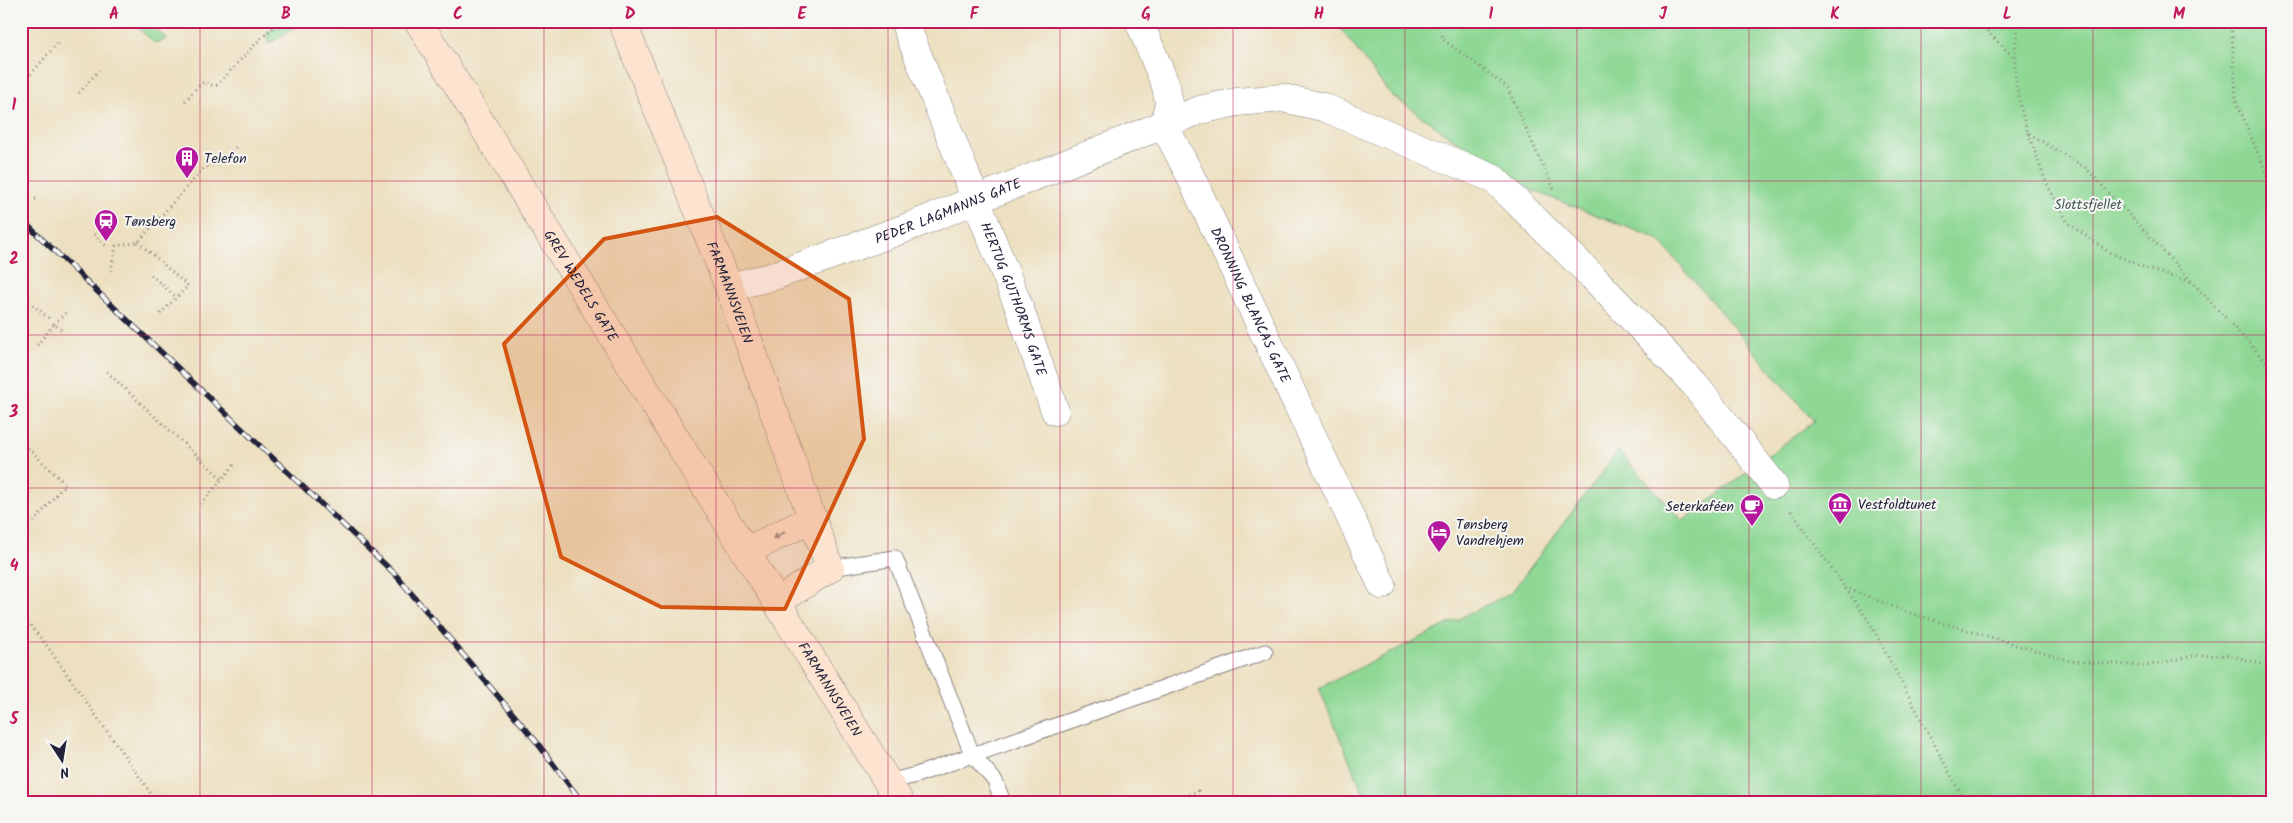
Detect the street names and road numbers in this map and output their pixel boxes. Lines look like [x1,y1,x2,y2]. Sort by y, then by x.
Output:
street label: PEDER LAGMANNS GATE [872,173,1026,250]
street label: HERTUG GUTHORMS GATE [974,219,1052,380]
street label: DRONNING BLANCAS GATE [1204,224,1296,388]
street label: GREV WEDELS GATE [538,226,624,347]
street label: FARMANNSVEIEN [700,238,759,347]
street label: FARMANNSVEIEN [792,638,867,742]

